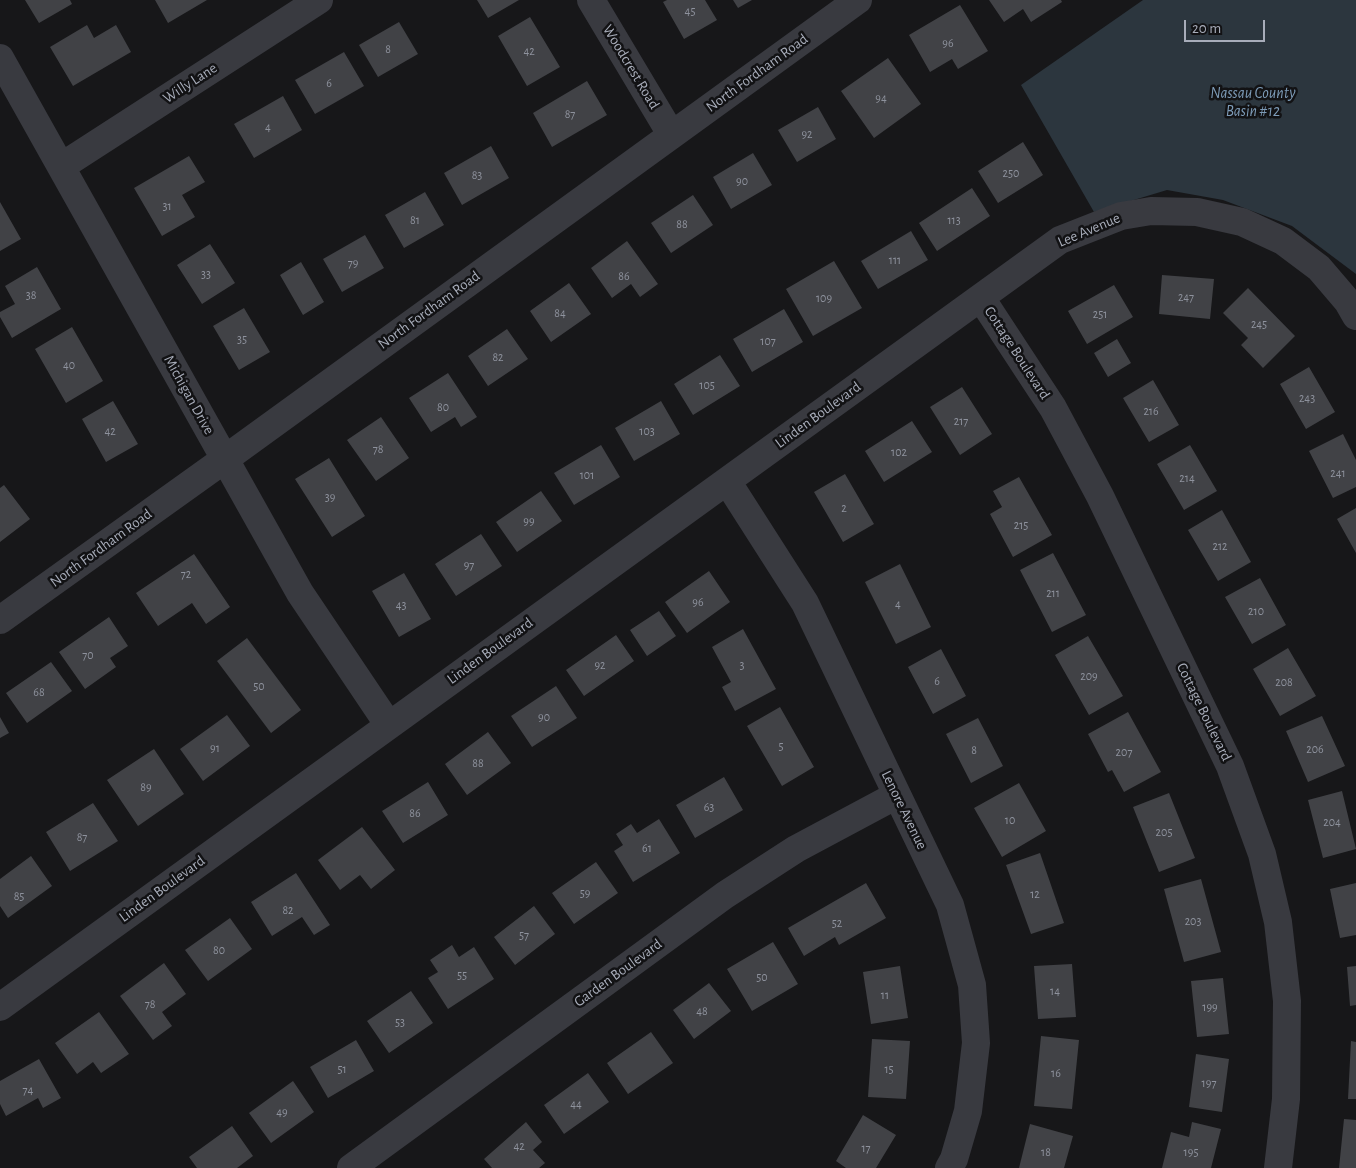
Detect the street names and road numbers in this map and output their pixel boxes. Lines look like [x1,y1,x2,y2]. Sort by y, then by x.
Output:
street label: Woodcrest Road [599,22,663,112]
street label: North Fordham Road [702,30,812,116]
street label: Willy Lane [160,59,220,107]
street label: Lee Avenue [1055,209,1123,251]
street label: North Fordham Road [374,267,484,353]
street label: Cottage Boulevard [980,303,1054,403]
street label: Michigan Drive [160,352,218,438]
street label: Linden Boulevard [772,378,864,452]
street label: North Fordham Road [46,505,156,591]
street label: Linden Boulevard [444,614,536,688]
street label: Cottage Boulevard [1172,660,1236,764]
street label: Lenore Avenue [877,767,931,853]
street label: Linden Boulevard [116,852,208,926]
street label: Garden Boulevard [570,935,666,1011]

